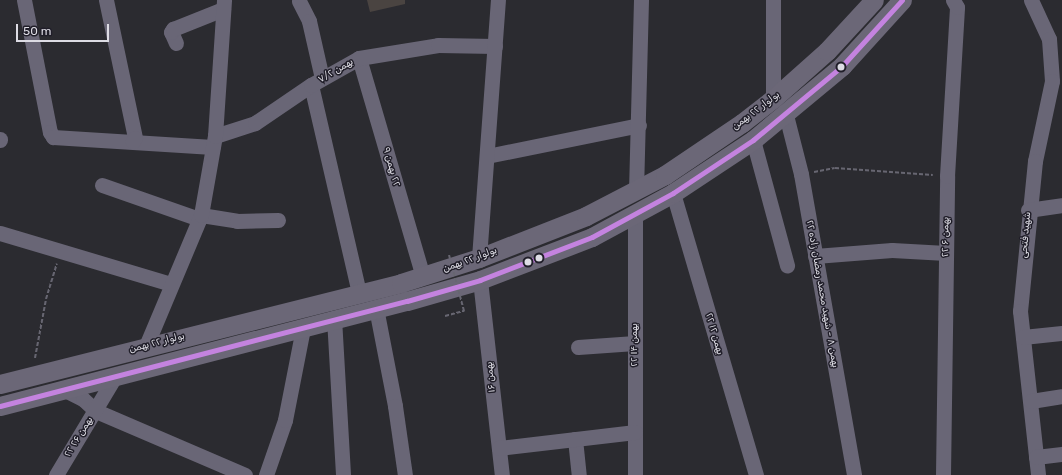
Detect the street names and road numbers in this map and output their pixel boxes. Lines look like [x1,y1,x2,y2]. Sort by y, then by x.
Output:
street label: بهمن ۷/۲ [316,56,356,86]
street label: بولوار ۲۲ بهمن [730,89,782,133]
street label: ٢٢ بهمن ۹ [380,146,402,188]
street label: شهید فتحی [1018,211,1034,259]
street label: ۲۲ بهمن ۶ [940,217,952,257]
street label: ۲۲ بهمن ۸ - شهید محمد رمضان زاده [803,219,841,369]
street label: بولوار ۲۲ بهمن [441,245,499,275]
street label: ۲۲ بهمن ۱۲ [702,312,726,356]
street label: ۲۲ بهمن ۱۴ [629,323,641,367]
street label: بولوار ۲۲ بهمن [128,330,186,356]
street label: بهمن ۱۶ [483,361,499,393]
street label: ۲۲ بهمن ۲۶ [62,415,96,459]

